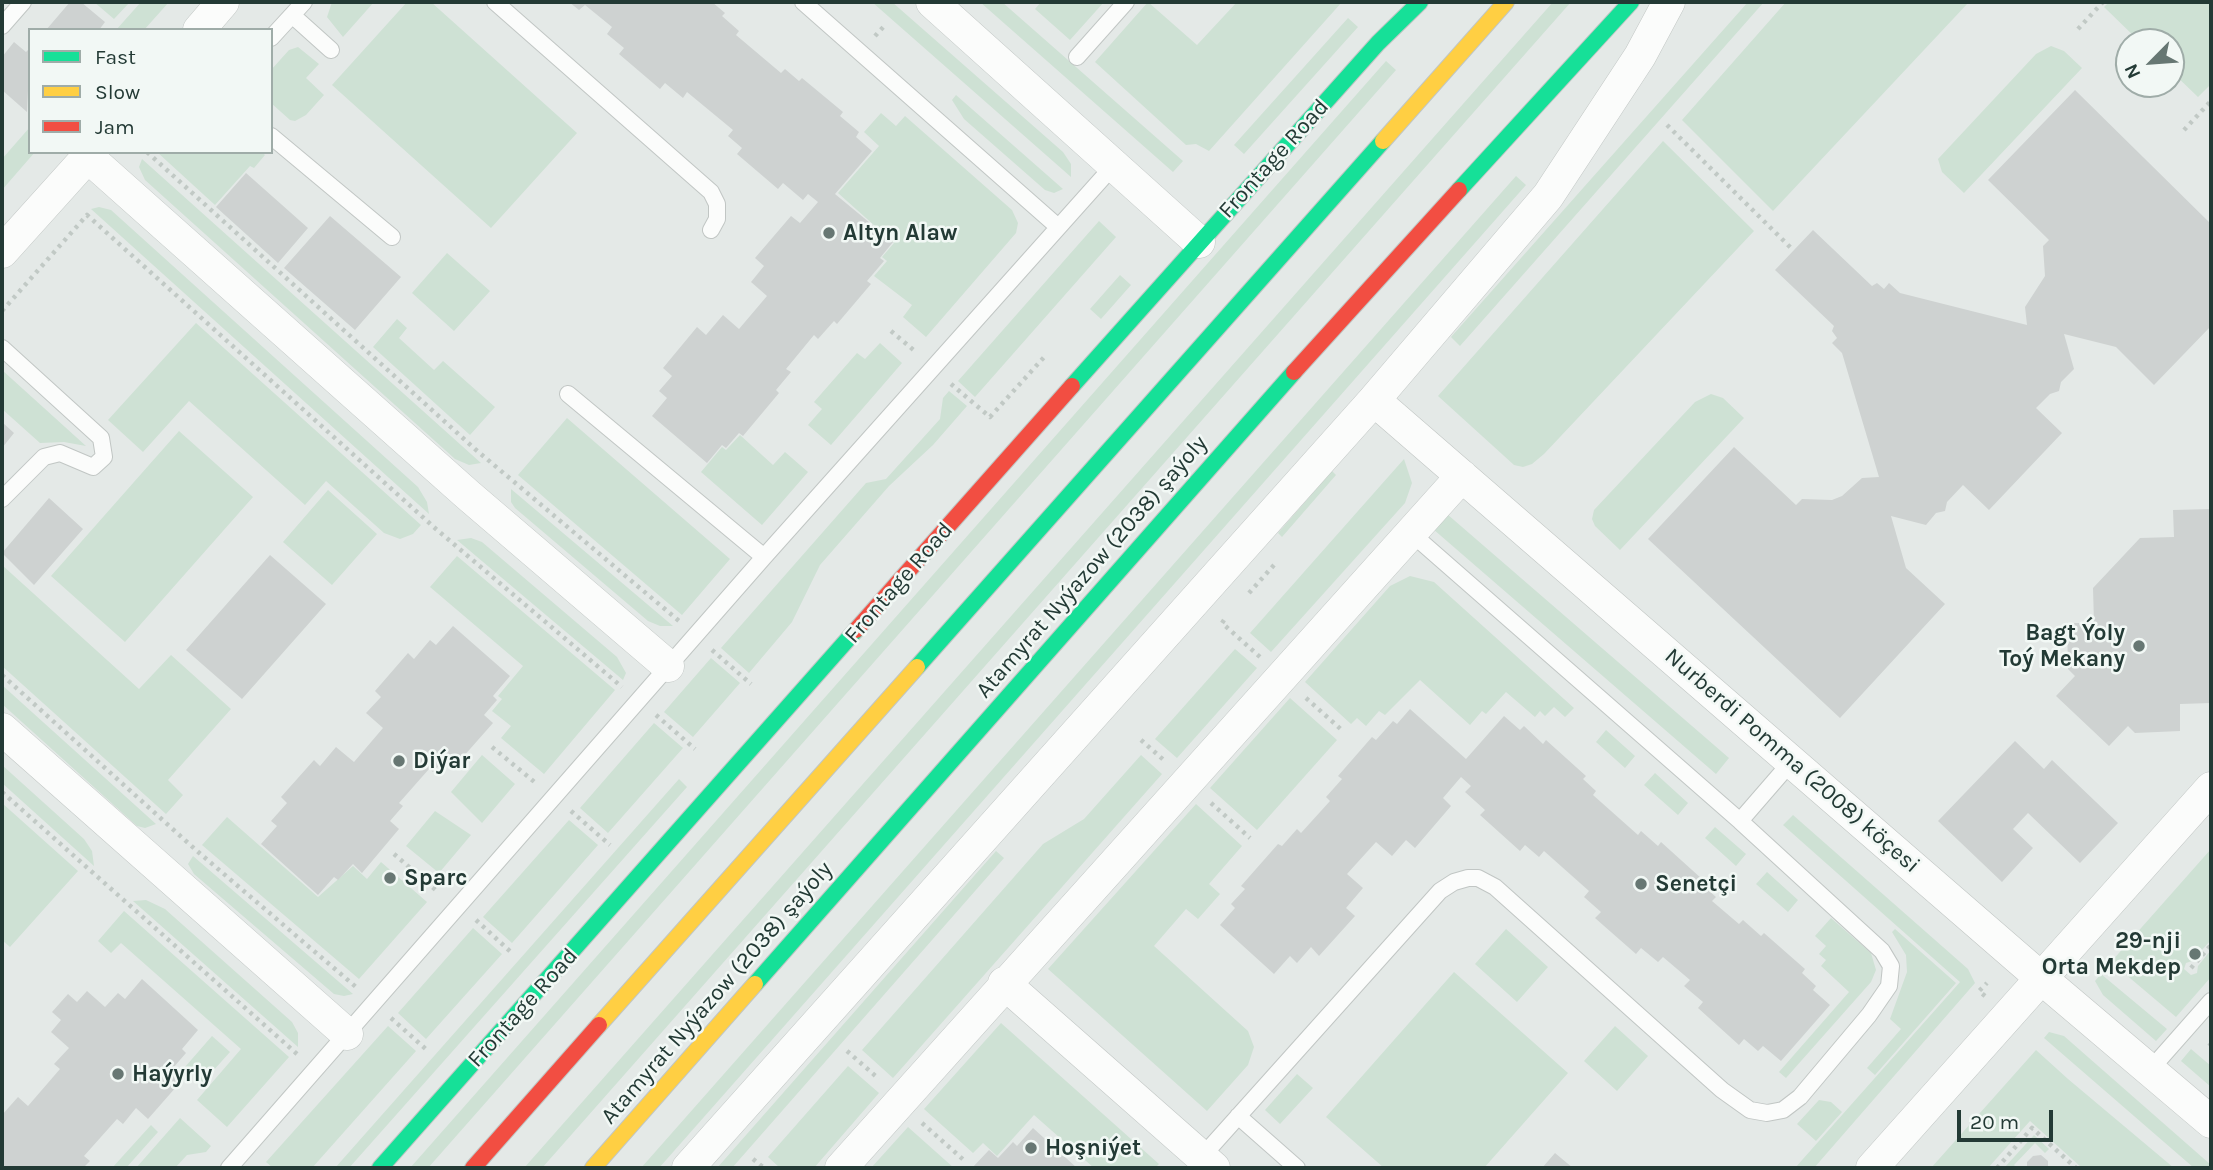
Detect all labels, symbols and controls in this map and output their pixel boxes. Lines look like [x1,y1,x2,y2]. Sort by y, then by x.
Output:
legend [28,28,273,154]
north arrow [2115,28,2185,98]
text: Fast [95,45,136,69]
text: N [2120,60,2146,82]
text: Slow [95,80,140,104]
street label: Frontage Road [1213,94,1335,224]
text: Jam [95,115,135,139]
place label: Altyn Alaw [843,219,957,247]
marker: Altyn Alaw [821,225,837,241]
street label: Atamyrat Nyýazow (2038) şaýoly [970,430,1214,704]
street label: Frontage Road [839,517,959,649]
place label: Bagt Ýoly Toý Mekany [1999,619,2125,673]
marker: Bagt Ýoly Toý Mekany [2131,638,2147,654]
street label: Nurberdi Pomma (2008) köçesi [1659,643,1925,879]
place label: Diýar [413,747,470,775]
marker: Diýar [391,753,407,769]
street label: Atamyrat Nyýazow (2038) şaýoly [595,856,839,1130]
place label: Sparc [404,864,467,892]
marker: Sparc [382,870,398,886]
place label: Senetçi [1655,870,1737,898]
marker: Senetçi [1633,876,1649,892]
place label: 29-nji Orta Mekdep [2042,927,2181,981]
street label: Frontage Road [462,943,584,1073]
marker: 29-nji Orta Mekdep [2187,946,2203,962]
place label: Haýyrly [132,1060,212,1088]
marker: Haýyrly [110,1066,126,1082]
scale bar [1961,1096,2057,1140]
text: 20 m [1970,1110,2019,1134]
place label: Hoşniýet [1045,1134,1141,1162]
marker: Hoşniýet [1023,1140,1039,1156]

